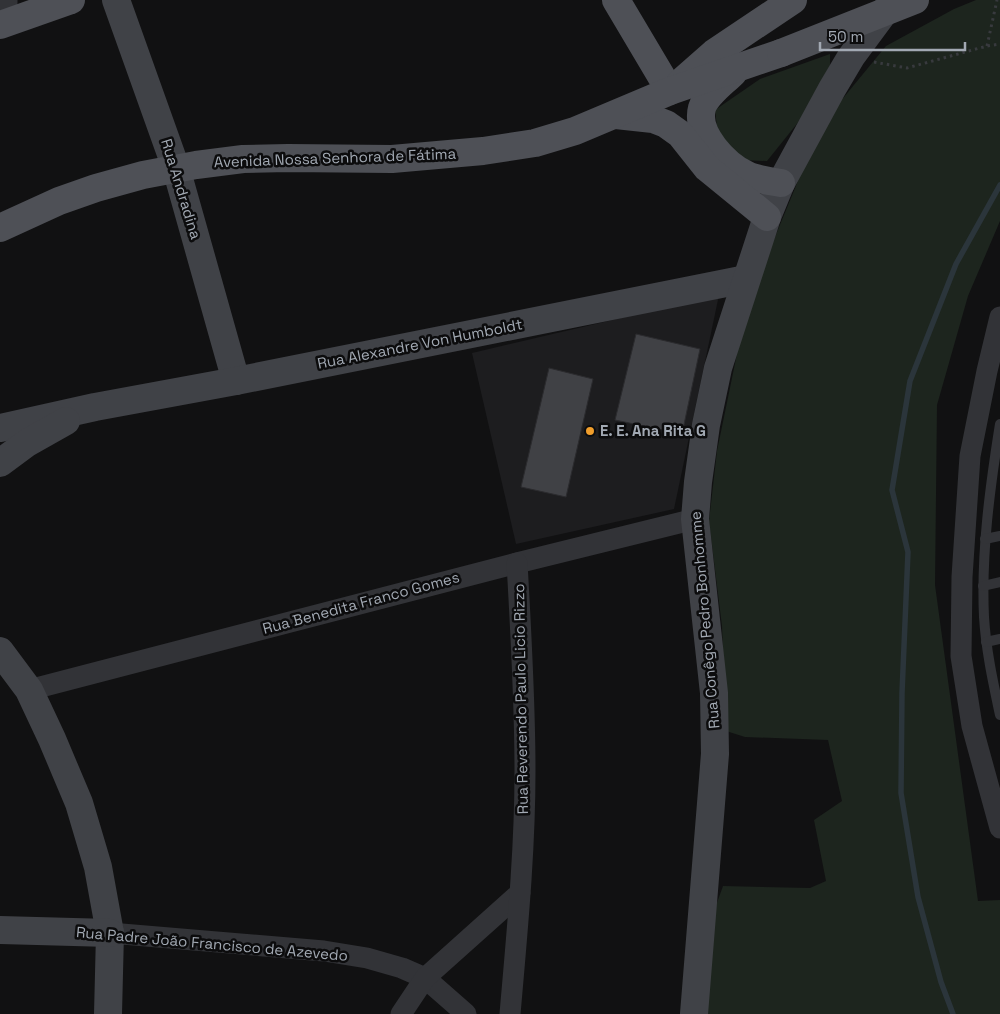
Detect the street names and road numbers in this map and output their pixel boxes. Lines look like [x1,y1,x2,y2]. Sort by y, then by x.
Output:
street label: Rua Andradina [157,136,206,242]
street label: Avenida Nossa Senhora de Fátima [213,144,457,171]
street label: Rua Alexandre Von Humboldt [316,314,524,373]
street label: Rua Conêgo Pedro Bonhomme [686,510,723,730]
street label: Rua Benedita Franco Gomes [260,567,461,638]
street label: Rua Reverendo Paulo Licio Rizzo [509,584,532,815]
street label: Rua Padre João Francisco de Azevedo [75,922,349,965]

